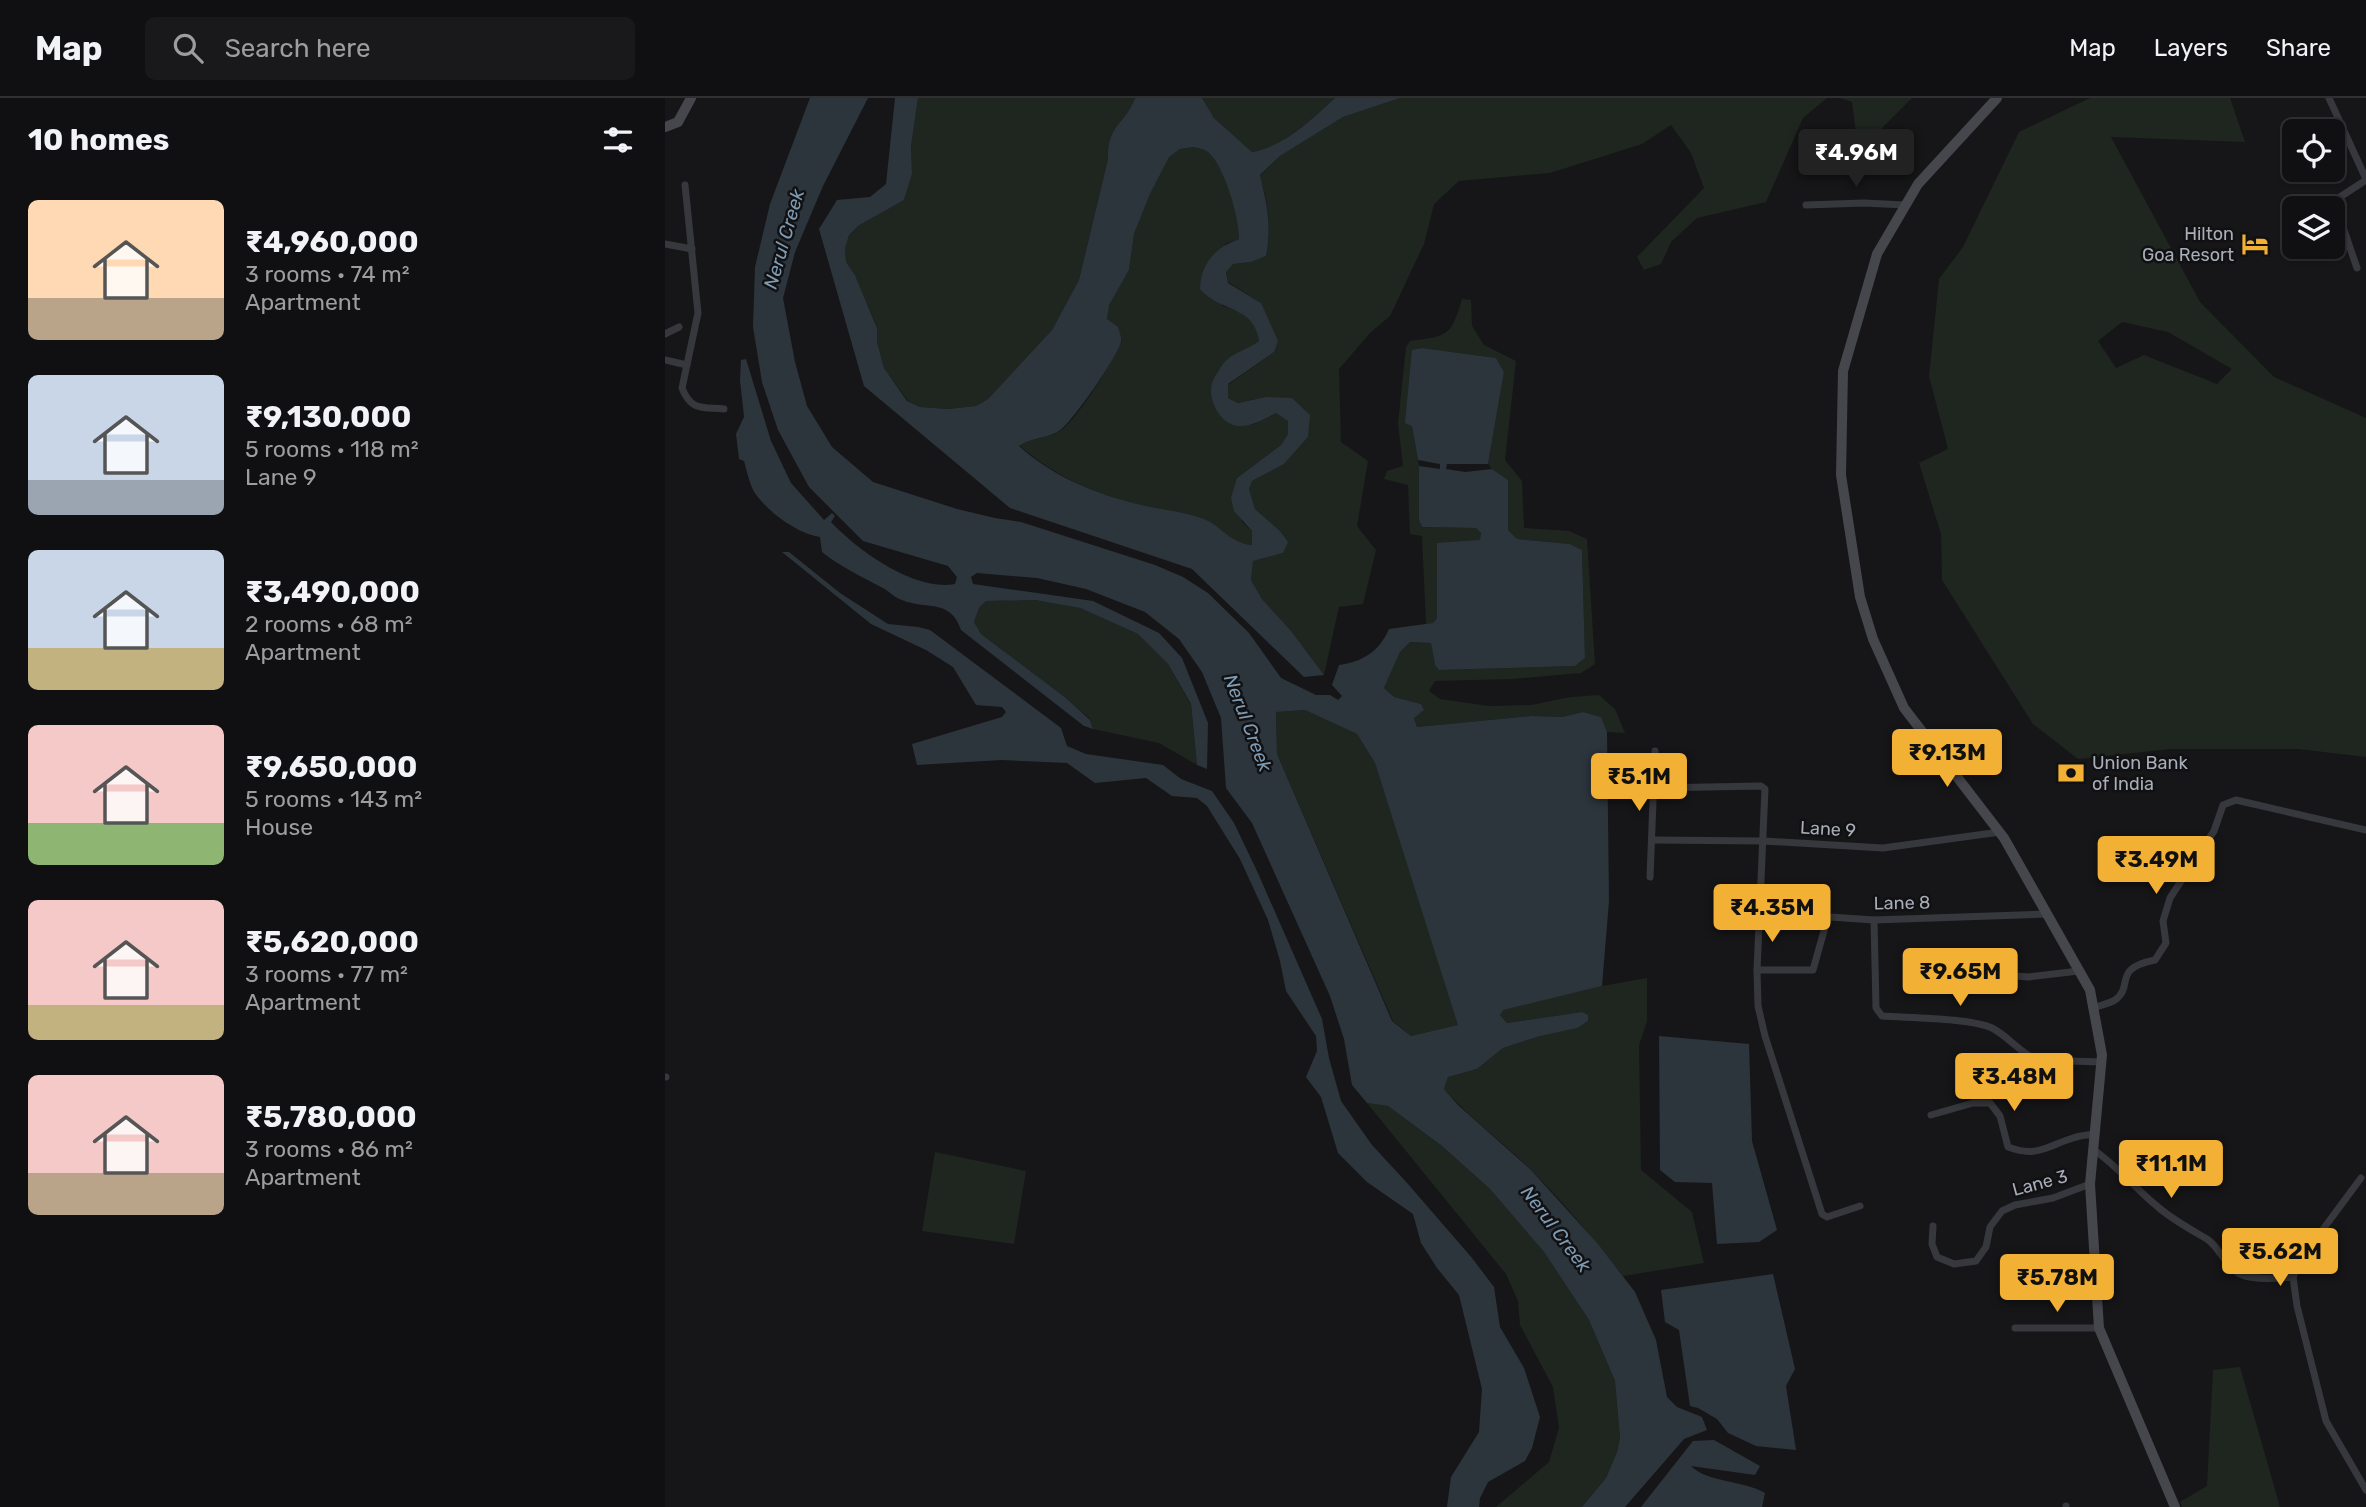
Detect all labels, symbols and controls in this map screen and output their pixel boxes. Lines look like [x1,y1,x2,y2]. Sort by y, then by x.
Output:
search box [145,17,635,80]
text: Map [35,29,103,68]
icon: search [169,29,207,67]
text: Search here [225,33,370,64]
text: Map [2069,34,2116,62]
text: Layers [2154,34,2228,62]
text: Share [2266,34,2331,62]
map controls [2282,119,2345,259]
button: locate [2282,119,2345,182]
icon: filters [599,121,637,159]
text: 10 homes [28,122,169,158]
pin: ₹4.96M [1799,130,1913,189]
text: ₹4.96M [1814,138,1898,166]
water label: Nerul Creek [759,186,809,292]
button: layers [2282,196,2345,259]
place label: Hilton Goa Resort [2142,223,2234,266]
text: ₹4,960,000 [245,224,419,260]
icon: home [84,228,168,312]
hotel icon: Hilton Goa Resort [2240,229,2270,259]
text: 3 rooms · 74 m² [245,260,410,288]
text: Apartment [245,288,361,316]
text: ₹9,130,000 [245,399,411,435]
icon: home [84,403,168,487]
text: 5 rooms · 118 m² [245,435,419,463]
text: Lane 9 [245,463,317,491]
text: ₹3,490,000 [245,574,420,610]
icon: home [84,578,168,662]
text: 2 rooms · 68 m² [245,610,413,638]
text: Apartment [245,638,361,666]
water label: Nerul Creek [1219,671,1277,775]
pin: ₹9.13M [1890,730,2004,789]
text: ₹9.13M [1908,738,1986,766]
text: ₹9,650,000 [245,749,417,785]
place label: Union Bank of India [2092,752,2188,795]
icon: home [84,753,168,837]
pin: ₹5.1M [1590,754,1688,813]
bank icon: Union Bank of India [2056,758,2086,788]
text: ₹5.1M [1607,762,1671,790]
text: 5 rooms · 143 m² [245,785,422,813]
text: House [245,813,313,841]
street label: Lane 9 [1799,817,1857,841]
pin: ₹3.49M [2099,836,2213,896]
text: ₹3.49M [2114,845,2198,873]
pin: ₹4.35M [1715,884,1829,944]
street label: Lane 8 [1873,892,1931,914]
text: ₹4.35M [1730,893,1814,921]
text: ₹5,620,000 [245,924,419,960]
icon: home [84,928,168,1012]
pin: ₹9.65M [1903,948,2017,1008]
text: ₹9.65M [1919,957,2001,985]
text: 3 rooms · 77 m² [245,960,408,988]
text: Apartment [245,988,361,1016]
pin: ₹3.48M [1957,1054,2071,1113]
text: ₹3.48M [1971,1062,2057,1090]
text: ₹5,780,000 [245,1099,417,1135]
icon: home [84,1103,168,1187]
text: 3 rooms · 86 m² [245,1135,413,1163]
pin: ₹11.1M [2114,1140,2228,1200]
text: ₹11.1M [2135,1149,2207,1177]
text: Apartment [245,1163,361,1191]
street label: Lane 3 [2010,1165,2070,1201]
water label: Nerul Creek [1516,1181,1596,1277]
pin: ₹5.62M [2223,1228,2337,1288]
text: ₹5.62M [2238,1237,2322,1265]
pin: ₹5.78M [2000,1254,2114,1314]
text: ₹5.78M [2016,1263,2098,1291]

